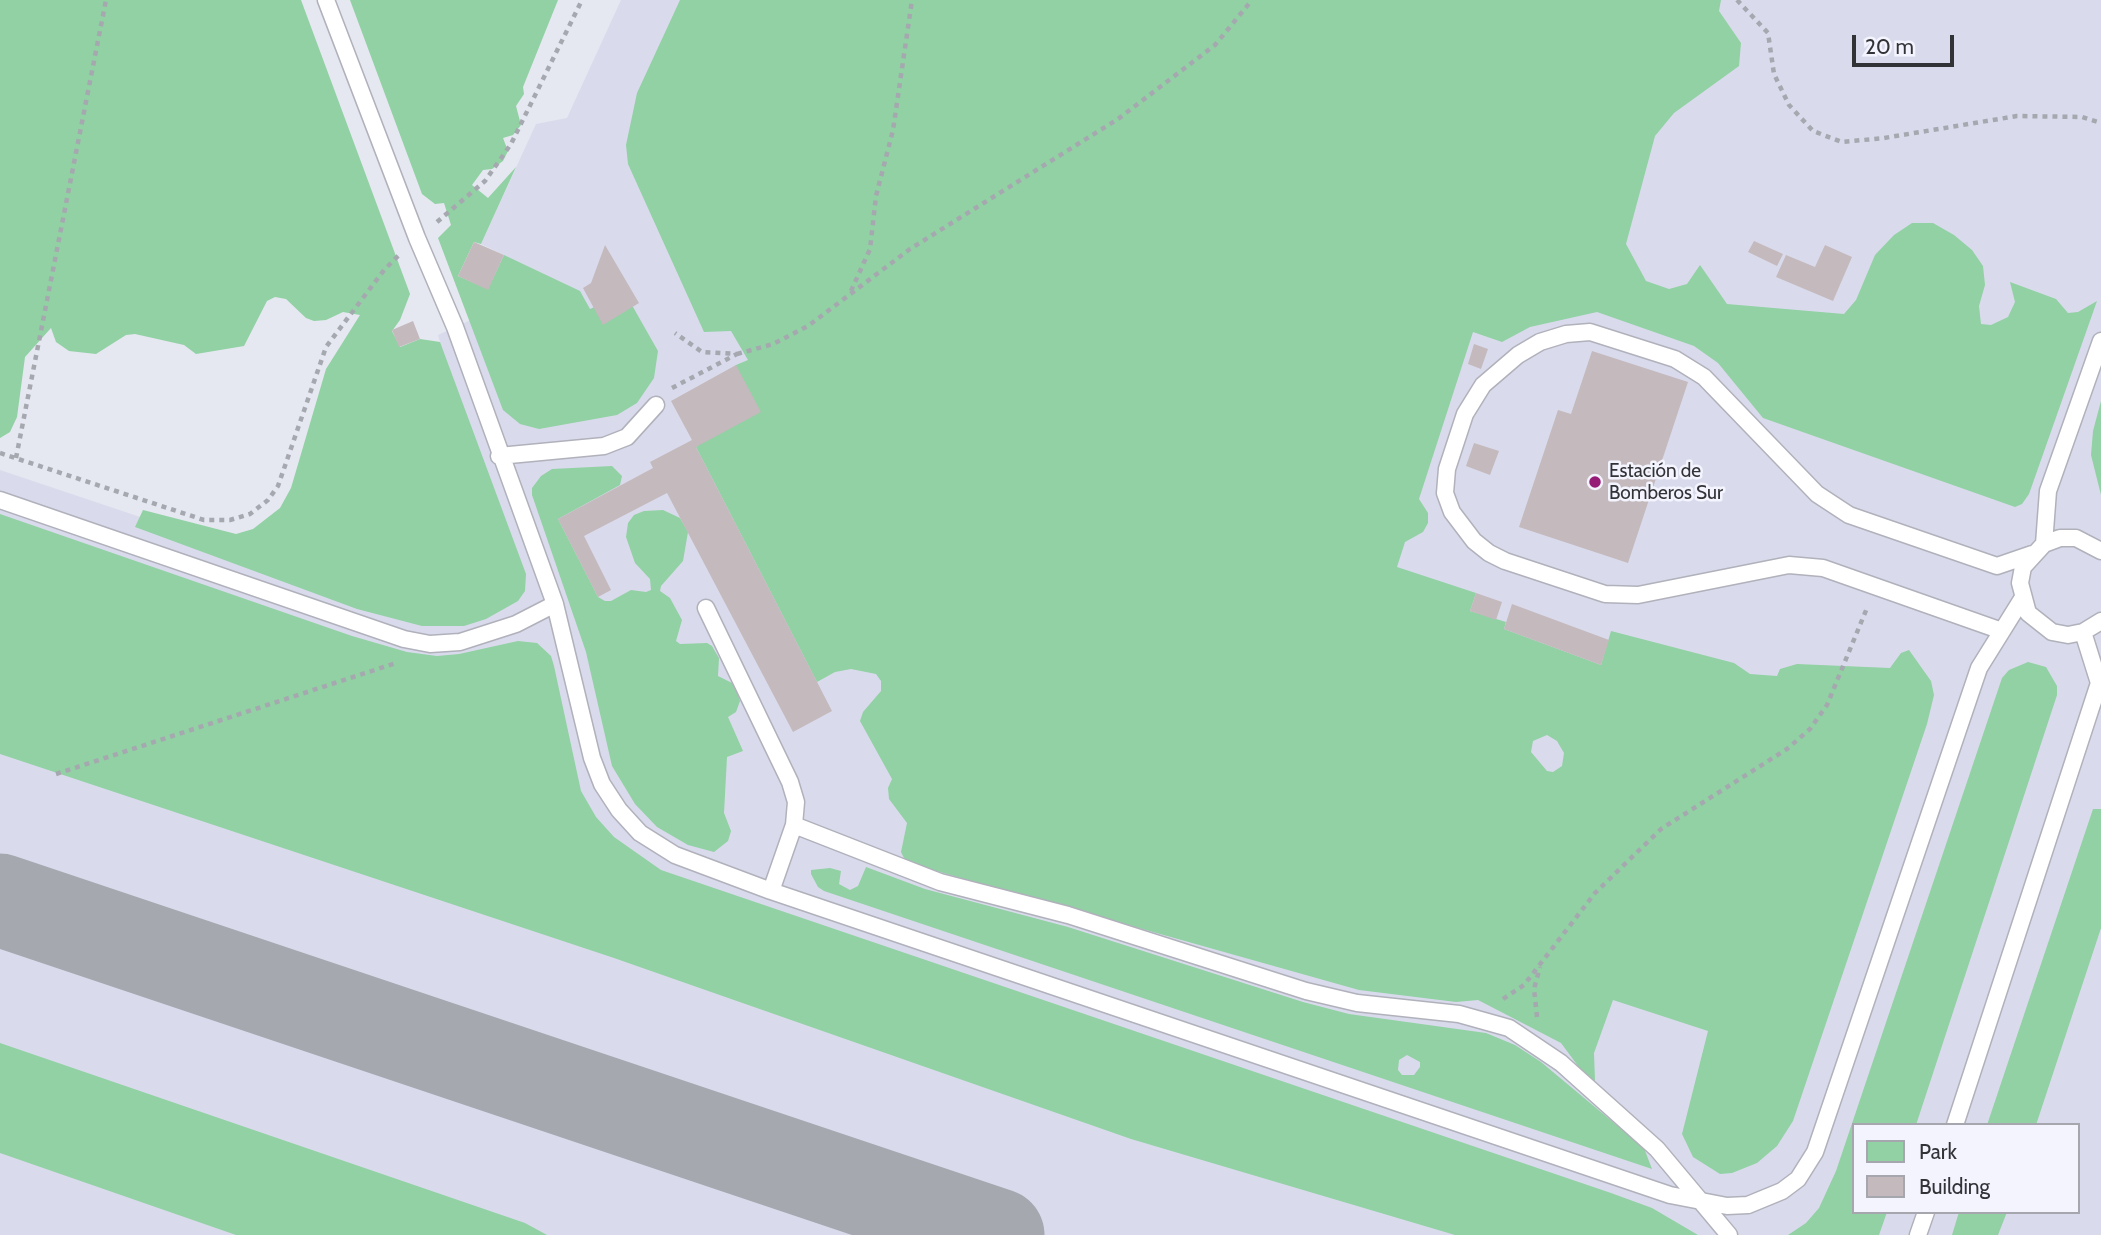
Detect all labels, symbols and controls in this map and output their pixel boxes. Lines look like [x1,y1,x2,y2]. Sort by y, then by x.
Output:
scale bar [1856,21,1958,65]
text: 20 m [1865,34,1914,59]
place label: Estación de Bomberos Sur [1609,460,1723,504]
marker: Estación de Bomberos Sur [1587,474,1603,490]
legend [1853,1123,2080,1214]
text: Park [1919,1139,1957,1164]
text: Building [1919,1174,1990,1199]

